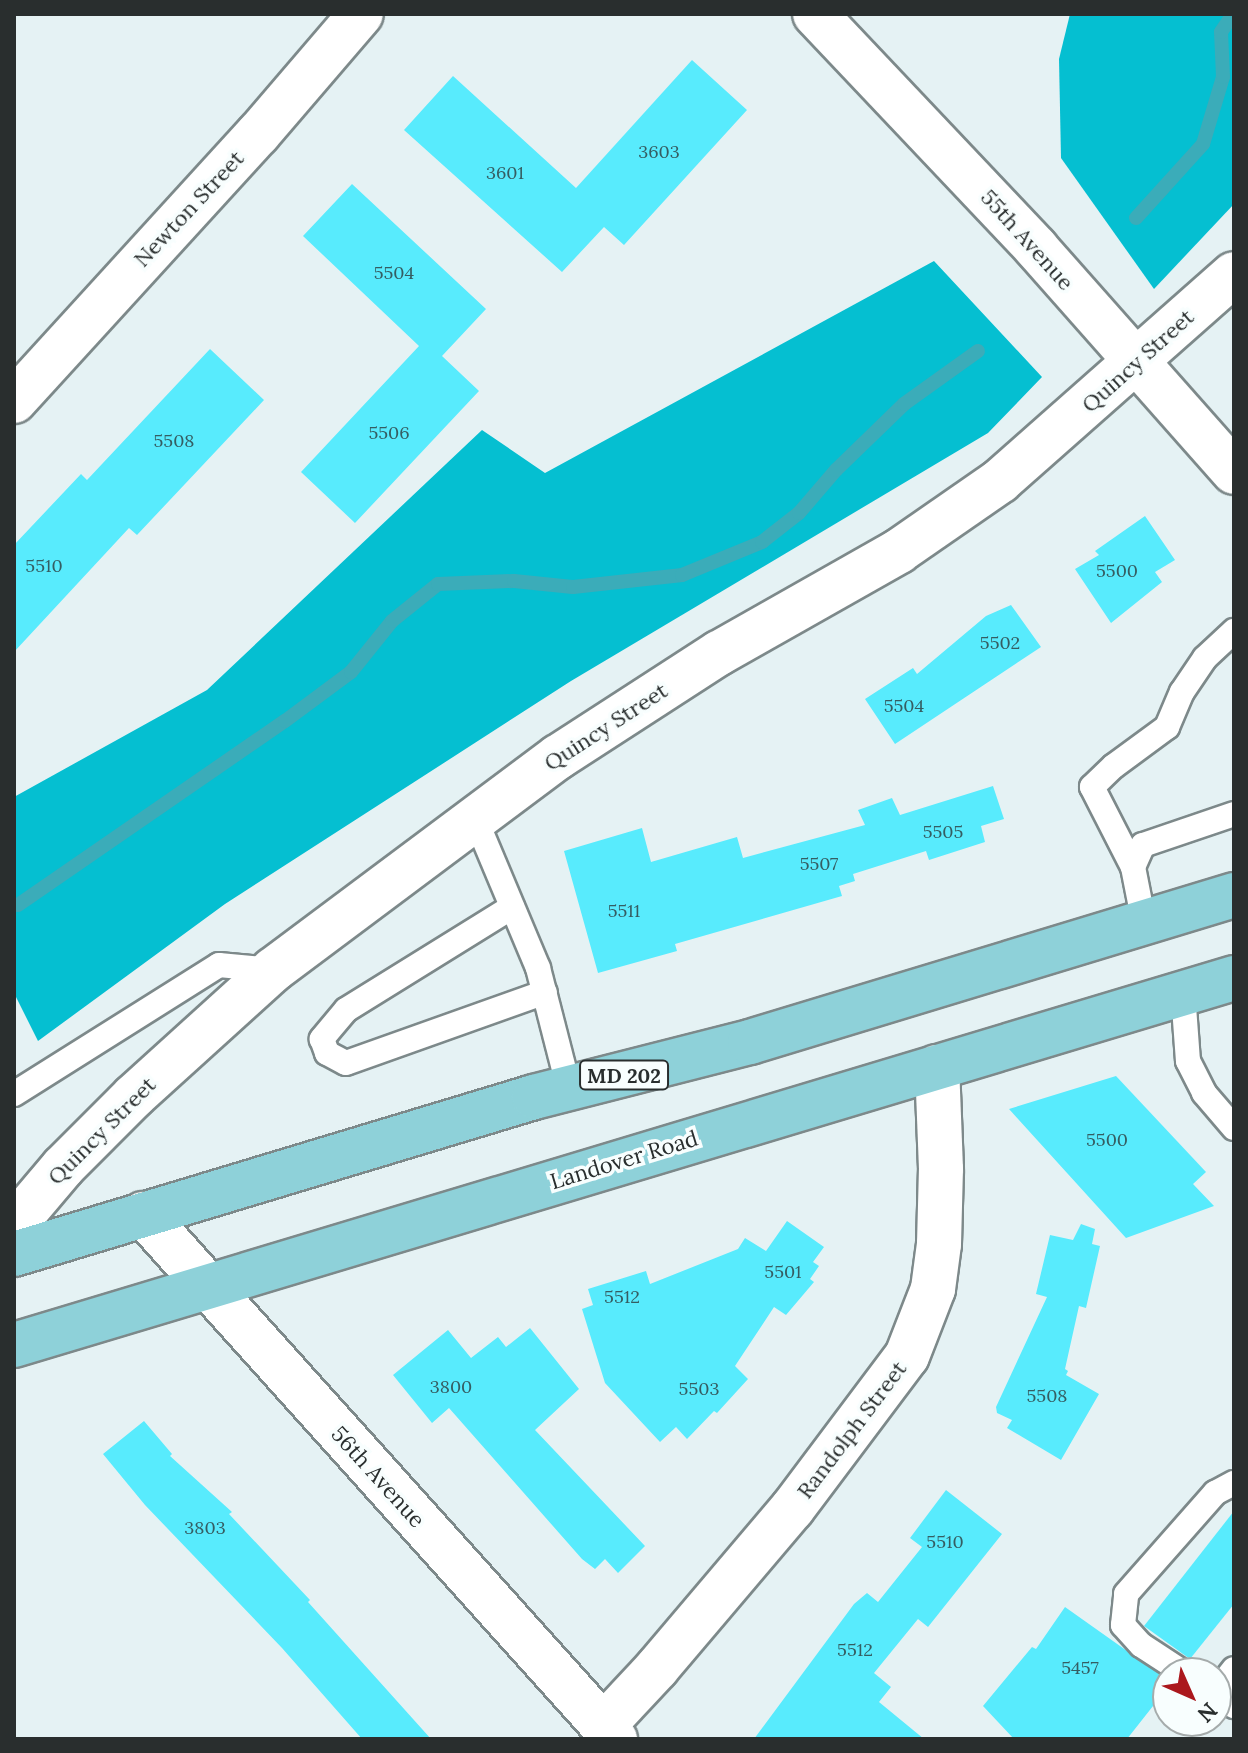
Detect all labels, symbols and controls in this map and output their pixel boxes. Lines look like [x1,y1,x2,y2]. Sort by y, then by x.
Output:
house number: 3603 [638,141,680,163]
street label: Newton Street [129,146,249,272]
house number: 3601 [486,162,524,184]
street label: 55th Avenue [975,184,1079,296]
house number: 5504 [374,262,414,284]
street label: Quincy Street [1077,304,1199,418]
house number: 5506 [368,422,410,444]
house number: 5508 [154,430,194,452]
house number: 5510 [25,555,63,577]
house number: 5500 [1096,560,1138,582]
house number: 5502 [980,632,1020,654]
street label: Quincy Street [539,677,673,777]
house number: 5504 [884,695,924,717]
house number: 5505 [923,821,963,843]
house number: 5507 [800,853,838,875]
house number: 5511 [608,900,640,922]
road number: MD 202 [578,1059,670,1091]
street label: Quincy Street [43,1072,161,1190]
street label: Landover Road [547,1125,701,1195]
house number: 5500 [1086,1129,1128,1151]
house number: 5501 [764,1261,802,1283]
house number: 5512 [604,1286,640,1308]
street label: Randolph Street [792,1356,912,1504]
house number: 3800 [430,1376,472,1398]
house number: 5503 [679,1378,719,1400]
house number: 5508 [1027,1385,1067,1407]
street label: 56th Avenue [326,1421,430,1533]
house number: 3803 [184,1517,226,1539]
house number: 5510 [926,1531,964,1553]
house number: 5512 [837,1639,873,1661]
house number: 5457 [1061,1657,1099,1679]
north arrow [1152,1657,1232,1737]
text: N [1192,1697,1223,1728]

